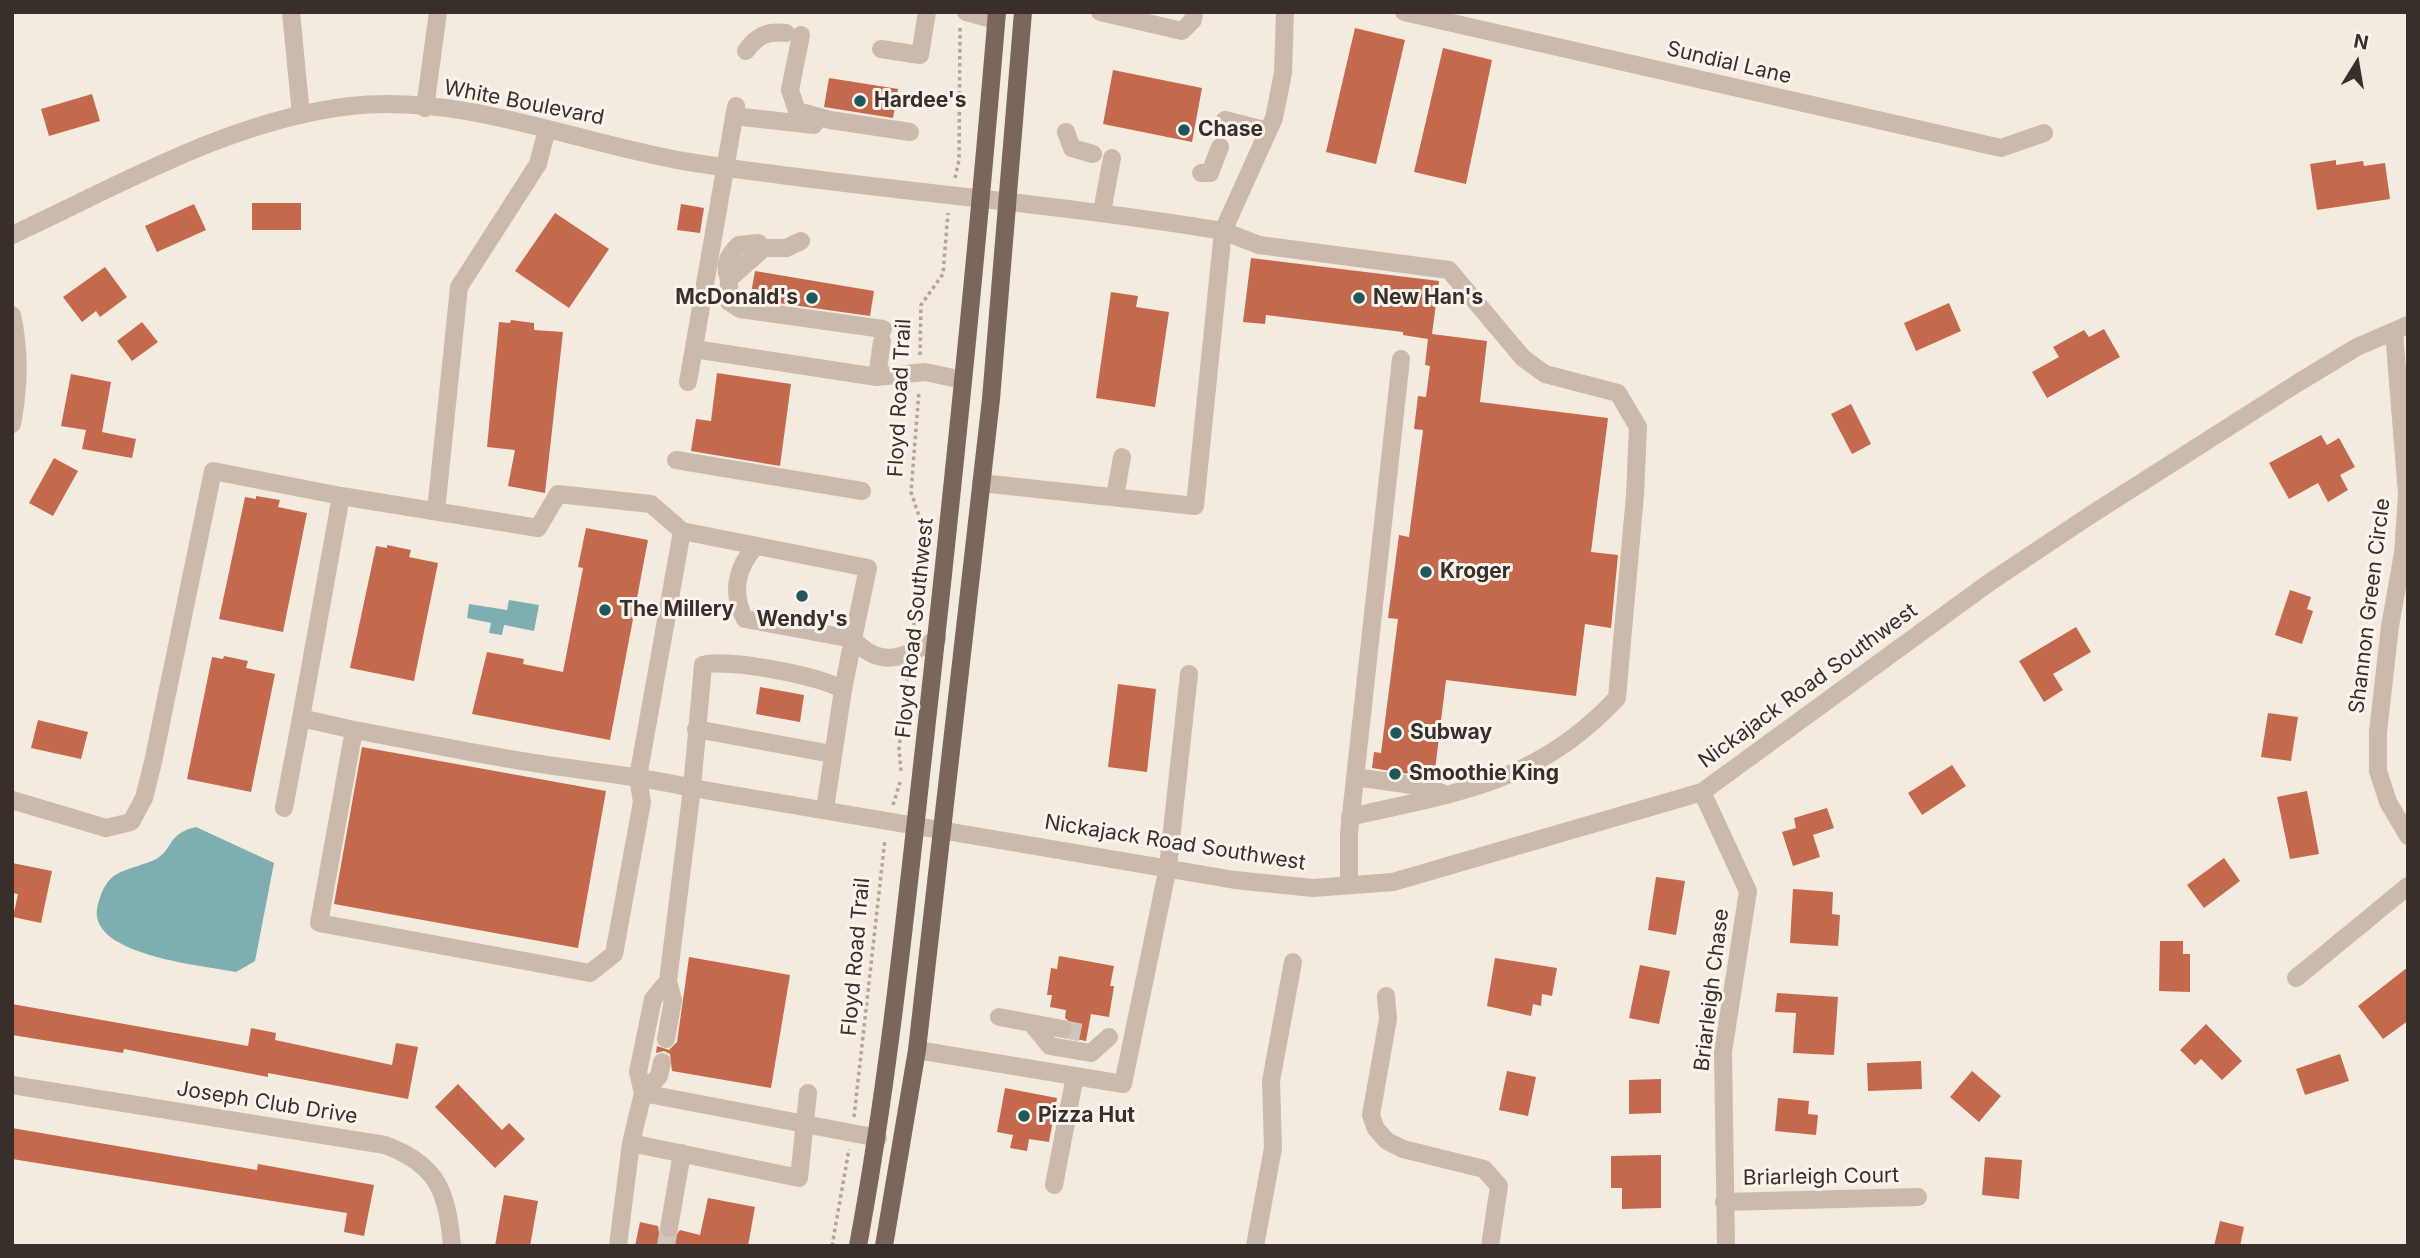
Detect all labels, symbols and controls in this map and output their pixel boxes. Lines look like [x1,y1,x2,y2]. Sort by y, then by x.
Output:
north arrow [2322,28,2392,98]
text: N [2352,29,2370,55]
street label: Sundial Lane [1664,36,1794,90]
street label: White Boulevard [442,75,606,131]
place label: Hardee's [874,88,966,114]
marker: Hardee's [852,93,868,109]
place label: Chase [1198,117,1263,143]
marker: Chase [1176,122,1192,138]
place label: McDonald's [675,285,798,311]
place label: New Han's [1373,285,1483,311]
marker: McDonald's [804,290,820,306]
marker: New Han's [1351,290,1367,306]
street label: Floyd Road Trail [883,318,917,478]
street label: Shannon Green Circle [2344,497,2396,715]
street label: Floyd Road Southwest [891,517,939,739]
place label: Kroger [1440,559,1510,585]
marker: Kroger [1418,564,1434,580]
marker: Wendy's [794,588,810,604]
place label: The Millery [619,597,734,623]
street label: Nickajack Road Southwest [1694,598,1922,774]
marker: The Millery [597,602,613,618]
place label: Wendy's [756,607,848,633]
place label: Subway [1410,720,1492,746]
marker: Subway [1388,725,1404,741]
place label: Smoothie King [1409,761,1559,787]
marker: Smoothie King [1387,766,1403,782]
street label: Nickajack Road Southwest [1043,810,1307,876]
street label: Floyd Road Trail [837,877,875,1037]
street label: Briarleigh Chase [1690,907,1734,1073]
street label: Joseph Club Drive [175,1076,359,1130]
place label: Pizza Hut [1038,1103,1135,1129]
marker: Pizza Hut [1016,1108,1032,1124]
street label: Briarleigh Court [1743,1163,1899,1191]

